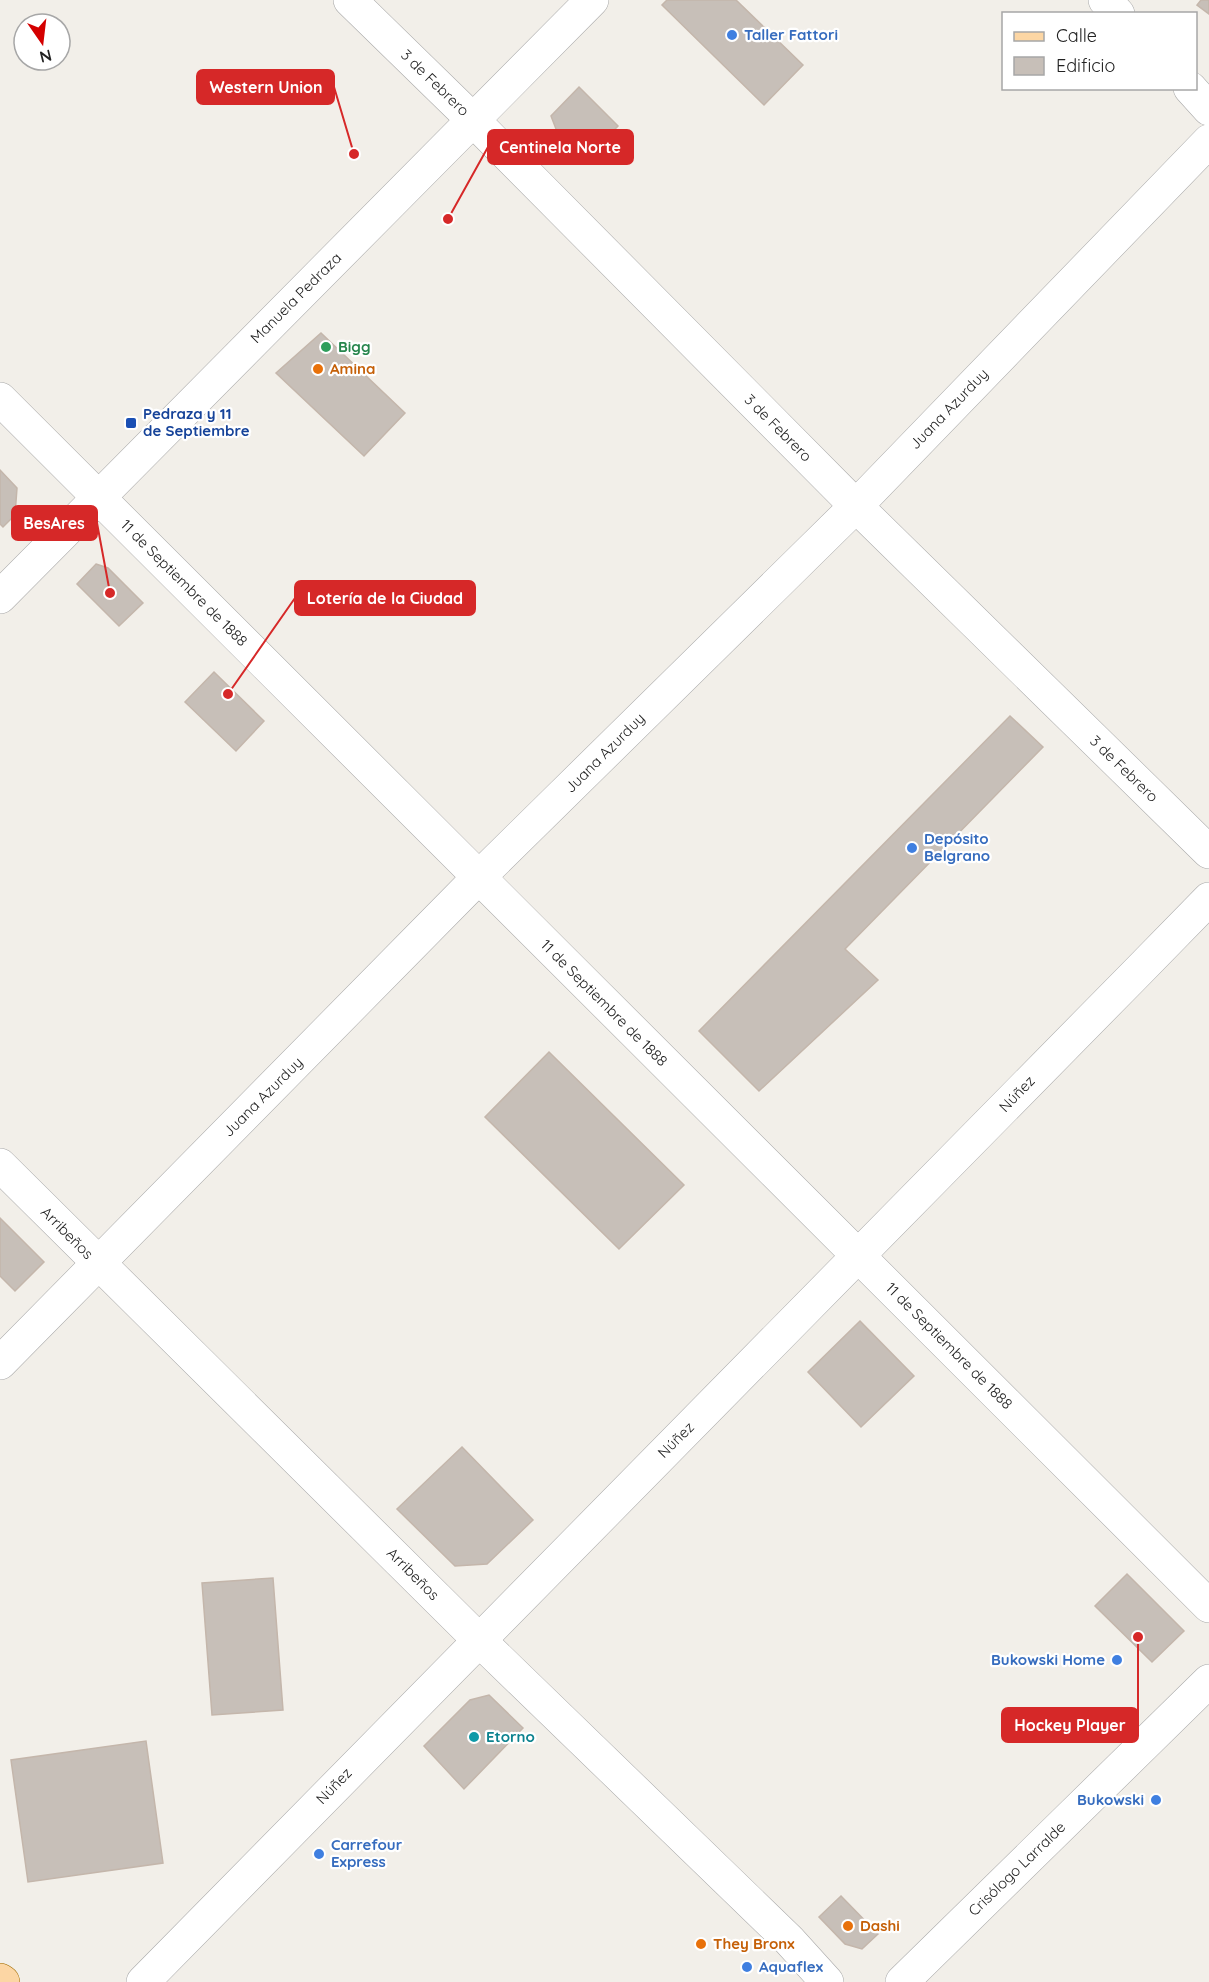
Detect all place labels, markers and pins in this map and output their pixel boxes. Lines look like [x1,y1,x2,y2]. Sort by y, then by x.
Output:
place label: Taller Fattori [744,25,838,44]
marker: Taller Fattori [725,28,739,42]
callout: Western Union [197,70,334,104]
callout: Centinela Norte [488,130,633,164]
place label: Bigg [338,337,371,356]
marker: Bigg [319,340,333,354]
place label: Amina [330,359,375,378]
marker: Amina [311,362,325,376]
place label: Pedraza y 11 de Septiembre [143,404,250,440]
marker: Pedraza y 11 de Septiembre [124,416,138,430]
callout: BesAres [12,506,97,540]
callout: Lotería de la Ciudad [295,581,475,615]
place label: Depósito Belgrano [924,829,990,865]
marker: Depósito Belgrano [905,841,919,855]
place label: Bukowski Home [991,1650,1105,1669]
marker: Bukowski Home [1110,1653,1124,1667]
callout: Hockey Player [1002,1708,1138,1742]
place label: Etorno [486,1727,535,1746]
marker: Etorno [467,1730,481,1744]
place label: Bukowski [1077,1790,1144,1809]
marker: Bukowski [1149,1793,1163,1807]
place label: Carrefour Express [331,1835,403,1871]
marker: Carrefour Express [312,1847,326,1861]
place label: Dashi [860,1916,900,1935]
marker: Dashi [841,1919,855,1933]
place label: They Bronx [713,1934,795,1953]
marker: They Bronx [694,1937,708,1951]
place label: Aquaflex [759,1957,824,1976]
marker: Aquaflex [740,1960,754,1974]

